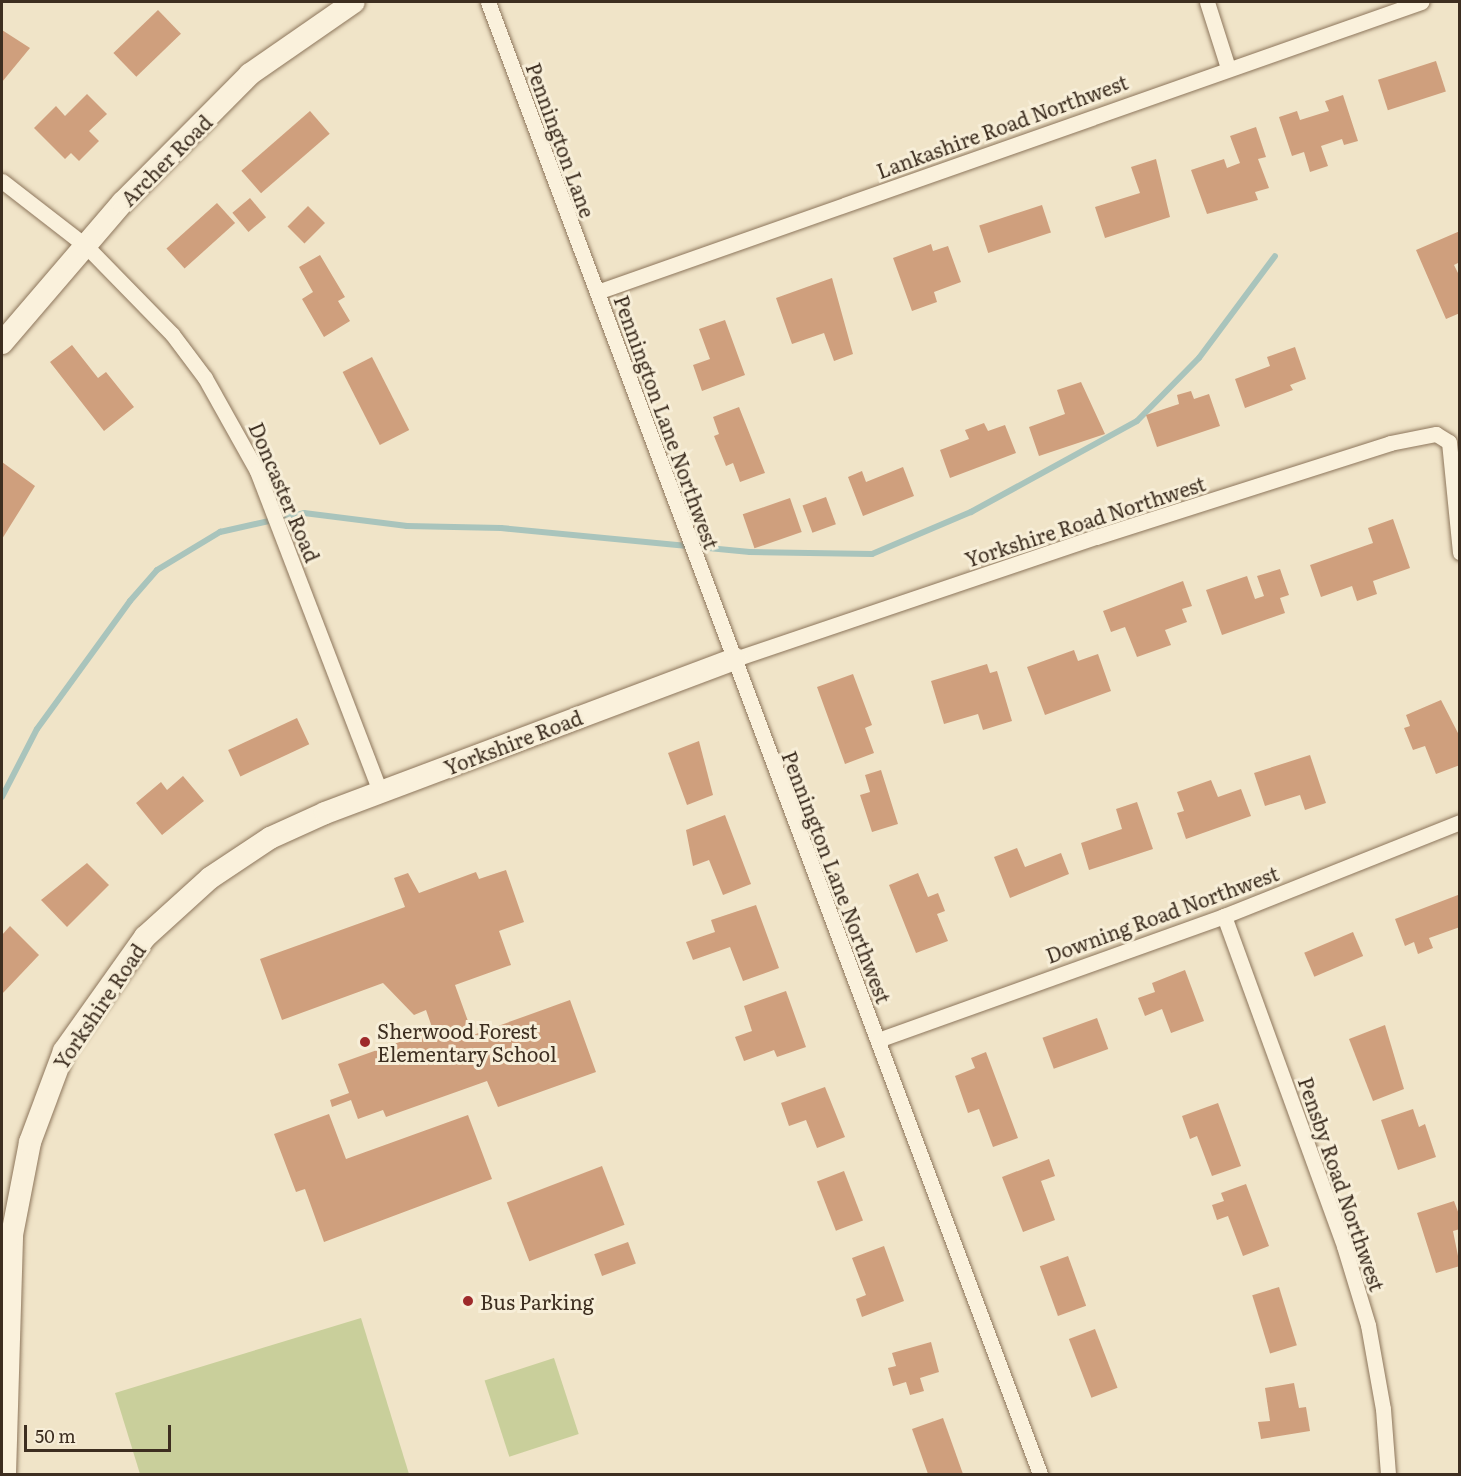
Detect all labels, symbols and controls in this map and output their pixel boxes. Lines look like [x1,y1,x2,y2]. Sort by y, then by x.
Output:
street label: Pennington Lane [522,59,600,221]
street label: Lankashire Road Northwest [873,69,1131,183]
street label: Archer Road [116,110,216,210]
street label: Pennington Lane Northwest [610,292,724,552]
street label: Doncaster Road [245,419,325,565]
street label: Yorkshire Road Northwest [962,471,1208,571]
street label: Yorkshire Road [440,705,586,779]
street label: Pennington Lane Northwest [778,747,896,1007]
street label: Downing Road Northwest [1042,861,1282,967]
street label: Yorkshire Road [48,939,150,1073]
place label: Sherwood Forest Elementary School [377,1018,557,1065]
marker: Sherwood Forest Elementary School [358,1035,372,1049]
street label: Pensby Road Northwest [1294,1074,1390,1294]
place label: Bus Parking [480,1289,594,1313]
marker: Bus Parking [461,1294,475,1308]
scale bar [27,1413,174,1451]
text: 50 m [35,1422,76,1449]

